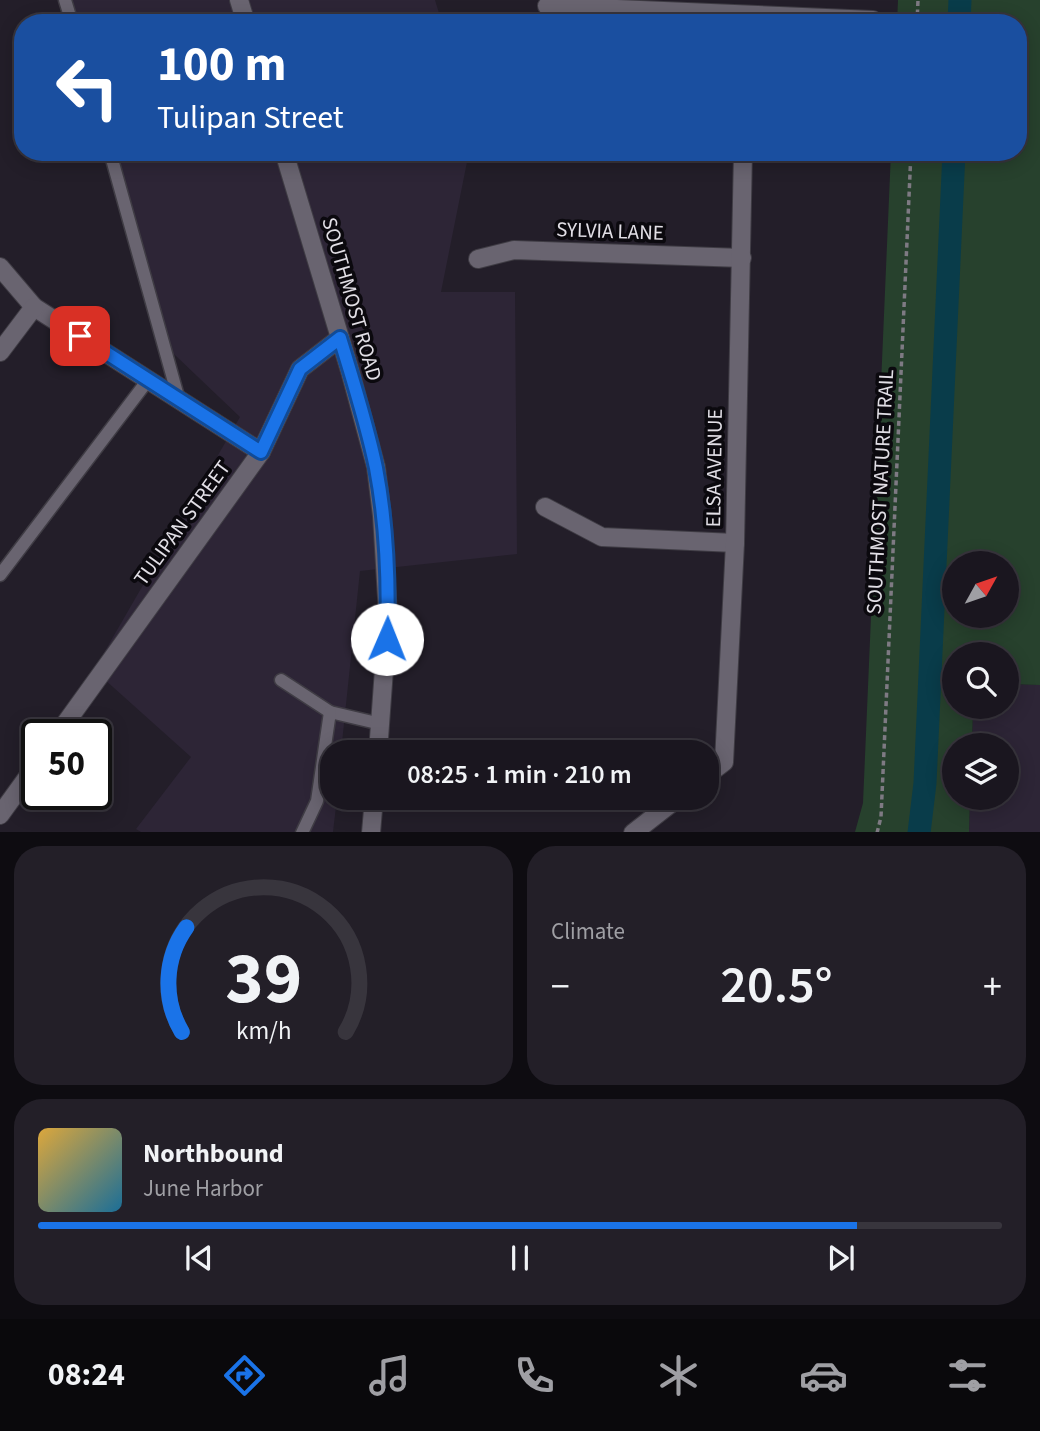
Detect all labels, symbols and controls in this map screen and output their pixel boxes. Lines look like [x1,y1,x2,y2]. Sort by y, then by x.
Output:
text: 100 m [157,30,286,100]
icon: left [42,42,133,133]
text: Tulipan Street [157,95,344,141]
street label: SOUTHMOST ROAD [314,214,390,384]
street label: SYLVIA LANE [556,214,664,248]
pin [50,306,110,366]
icon: arrive [61,317,99,355]
street label: SOUTHMOST NATURE TRAIL [859,369,901,615]
street label: ELSA AVENUE [698,408,730,528]
street label: TULIPAN STREET [126,454,238,592]
north arrow [942,551,1018,628]
map controls [942,551,1019,810]
position arrow [350,602,424,676]
button: search [942,642,1019,719]
speed limit sign: 50 [21,719,112,810]
button: layers [942,733,1019,810]
text: 08:25 · 1 min · 210 m [407,756,632,793]
text: Climate [551,915,625,948]
text: 39 [225,927,302,1031]
text: 20.5° [720,949,833,1023]
text: − [551,960,570,1014]
text: + [983,960,1002,1014]
text: km/h [236,1012,291,1048]
text: Northbound [143,1135,284,1172]
text: June Harbor [143,1172,263,1205]
icon: previous [180,1239,218,1277]
icon: pause [501,1239,539,1277]
icon: next [822,1239,860,1277]
icon: directions [220,1351,269,1400]
icon: music [365,1351,414,1400]
icon: phone [510,1351,559,1400]
icon: climate [654,1351,703,1400]
icon: car [799,1351,848,1400]
icon: filters [943,1351,992,1400]
text: 08:24 [48,1352,125,1398]

